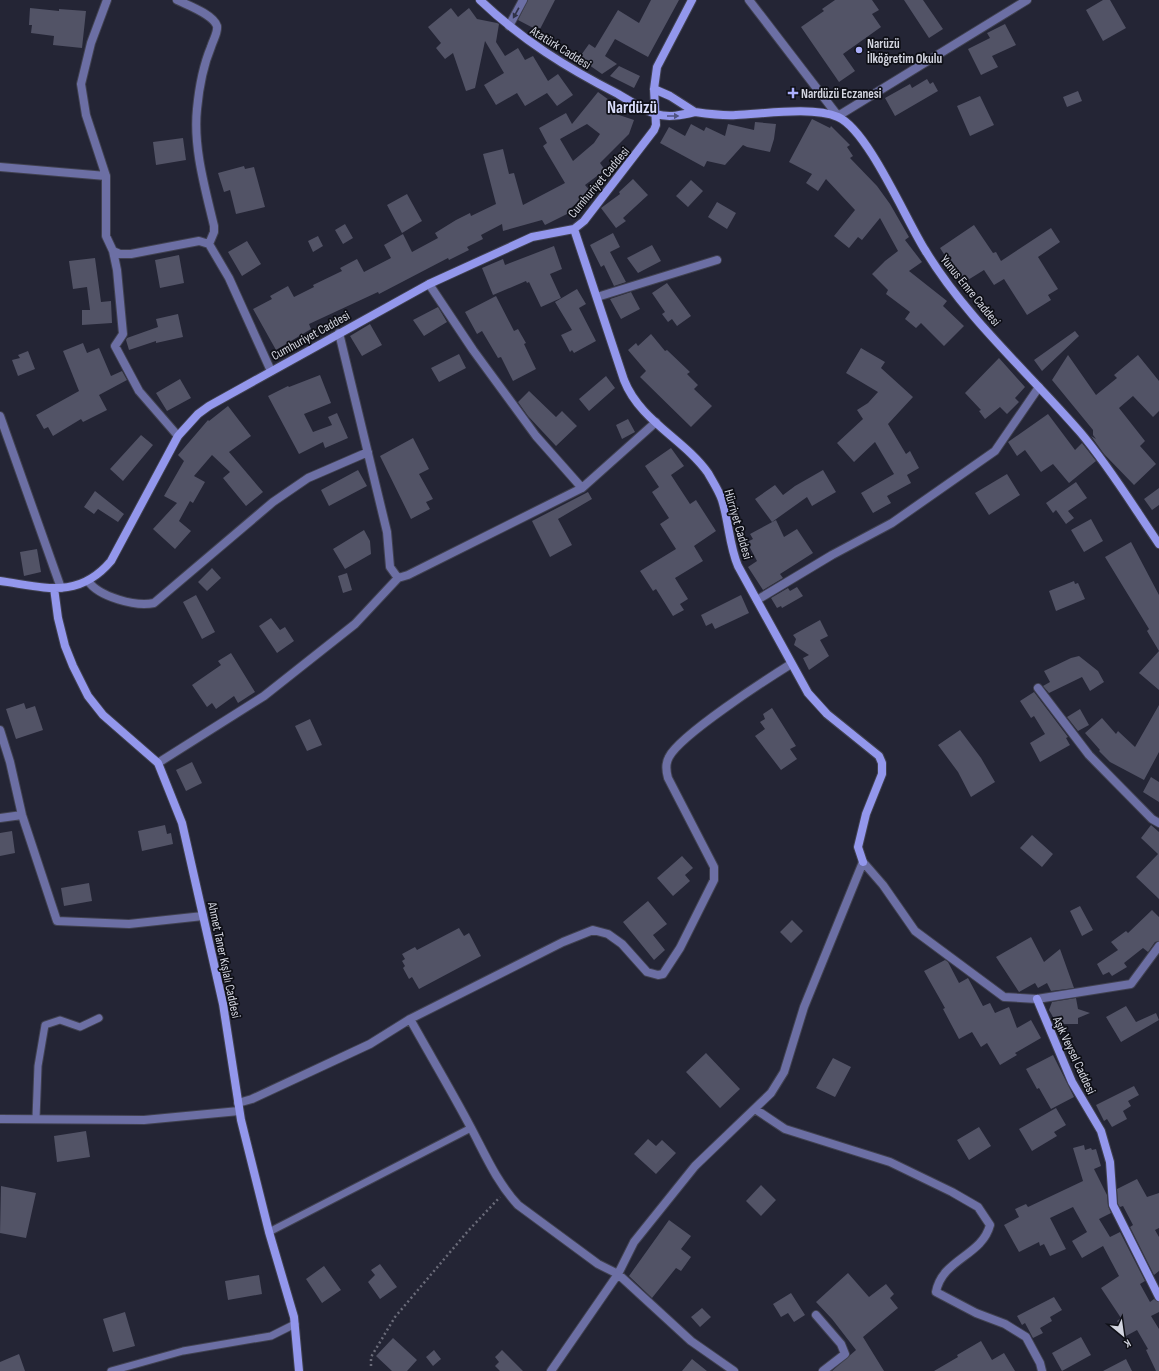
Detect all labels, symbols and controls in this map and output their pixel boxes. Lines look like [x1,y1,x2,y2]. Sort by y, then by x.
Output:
one-way arrow [513,7,520,19]
street label: Atatürk Caddesi [526,22,594,73]
place label: Narüzü İlköğretim Okulu [867,36,942,67]
marker: Narüzü İlköğretim Okulu [854,45,864,55]
place label: Nardüzü Eczanesi [801,86,882,102]
marker: Nardüzü Eczanesi [788,88,798,98]
district label: Nardüzü [607,98,657,118]
one-way arrow [667,113,680,119]
street label: Cumhuriyet Caddesi [564,144,633,221]
street label: Yunus Emre Caddesi [937,252,1004,329]
street label: Cumhuriyet Caddesi [268,308,353,364]
street label: Hürriyet Caddesi [720,487,756,561]
street label: Ahmet Taner Kışlalı Caddesi [204,900,244,1020]
street label: Aşık Veysel Caddesi [1049,1013,1099,1097]
north arrow [1103,1315,1143,1355]
text: K [1122,1336,1133,1351]

